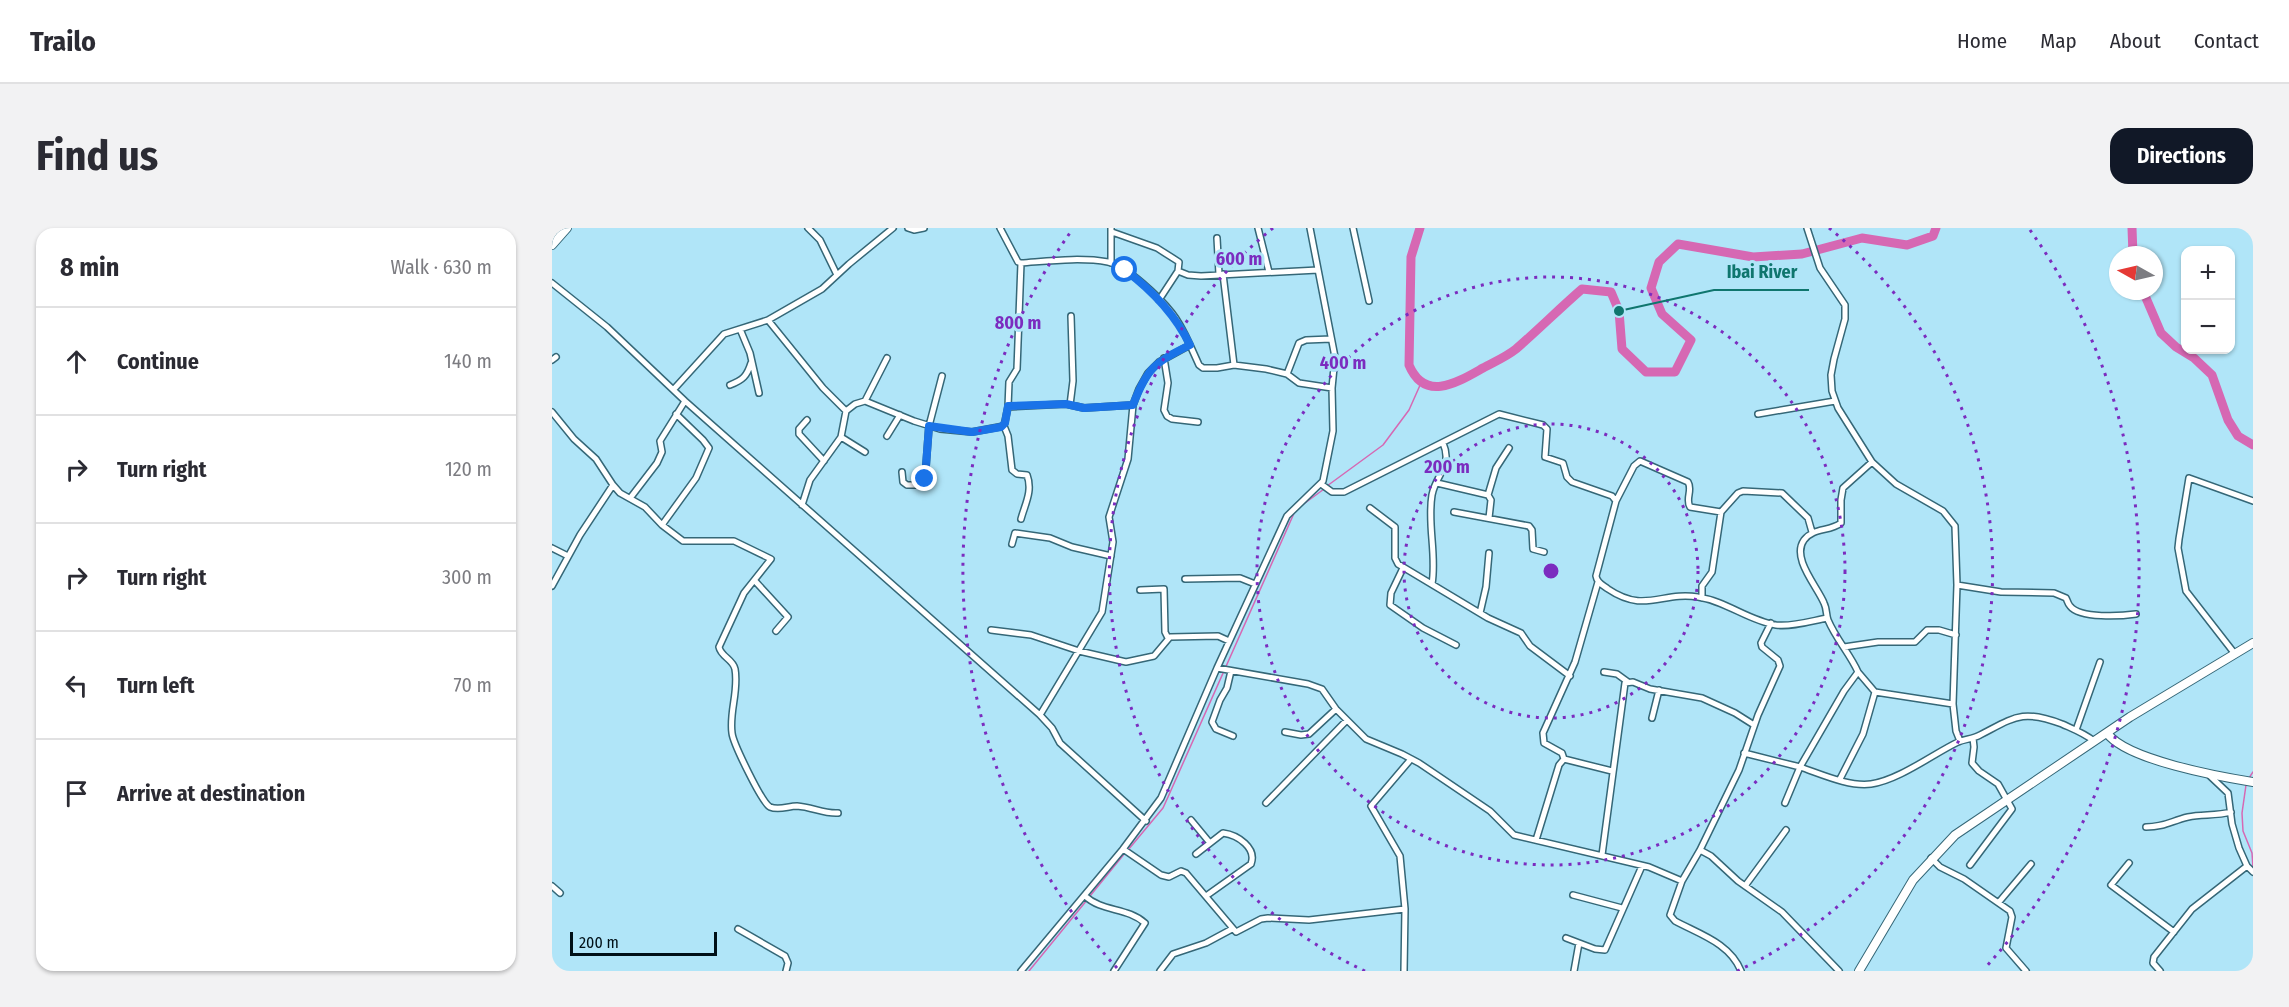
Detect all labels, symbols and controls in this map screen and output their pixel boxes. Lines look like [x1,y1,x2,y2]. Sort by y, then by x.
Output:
text: Trailo [30,25,96,58]
text: Home [1957,28,2007,54]
text: Map [2040,28,2077,54]
text: About [2110,28,2161,54]
text: Contact [2194,28,2259,54]
button: Directions [2110,128,2253,184]
text: Find us [36,131,158,181]
north arrow [2109,246,2163,300]
map controls [2181,246,2235,354]
button: + [2181,246,2235,300]
text: 600 m [1216,248,1262,270]
text: 8 min [60,252,119,283]
callout: Ibai River [1714,254,1809,290]
text: Walk · 630 m [391,255,492,279]
route start [1111,256,1137,282]
text: Ibai River [1727,261,1798,283]
button: − [2181,300,2235,354]
text: 800 m [995,312,1041,334]
icon: ahead [60,345,93,378]
text: Continue [117,348,199,375]
text: 140 m [444,349,492,373]
text: 400 m [1320,352,1366,374]
icon: right [60,453,93,486]
text: Turn right [117,456,206,483]
text: 200 m [1423,456,1470,478]
text: 120 m [445,457,492,481]
route end [911,465,937,491]
icon: right [60,561,93,594]
centre of rings [1541,561,1561,581]
text: Turn right [117,564,206,591]
text: 300 m [442,565,492,589]
icon: left [60,669,93,702]
text: Turn left [117,672,195,699]
text: 70 m [454,673,492,697]
icon: arrive [60,777,93,810]
text: Arrive at destination [117,780,305,807]
scale bar [570,929,717,956]
text: 200 m [579,933,619,952]

